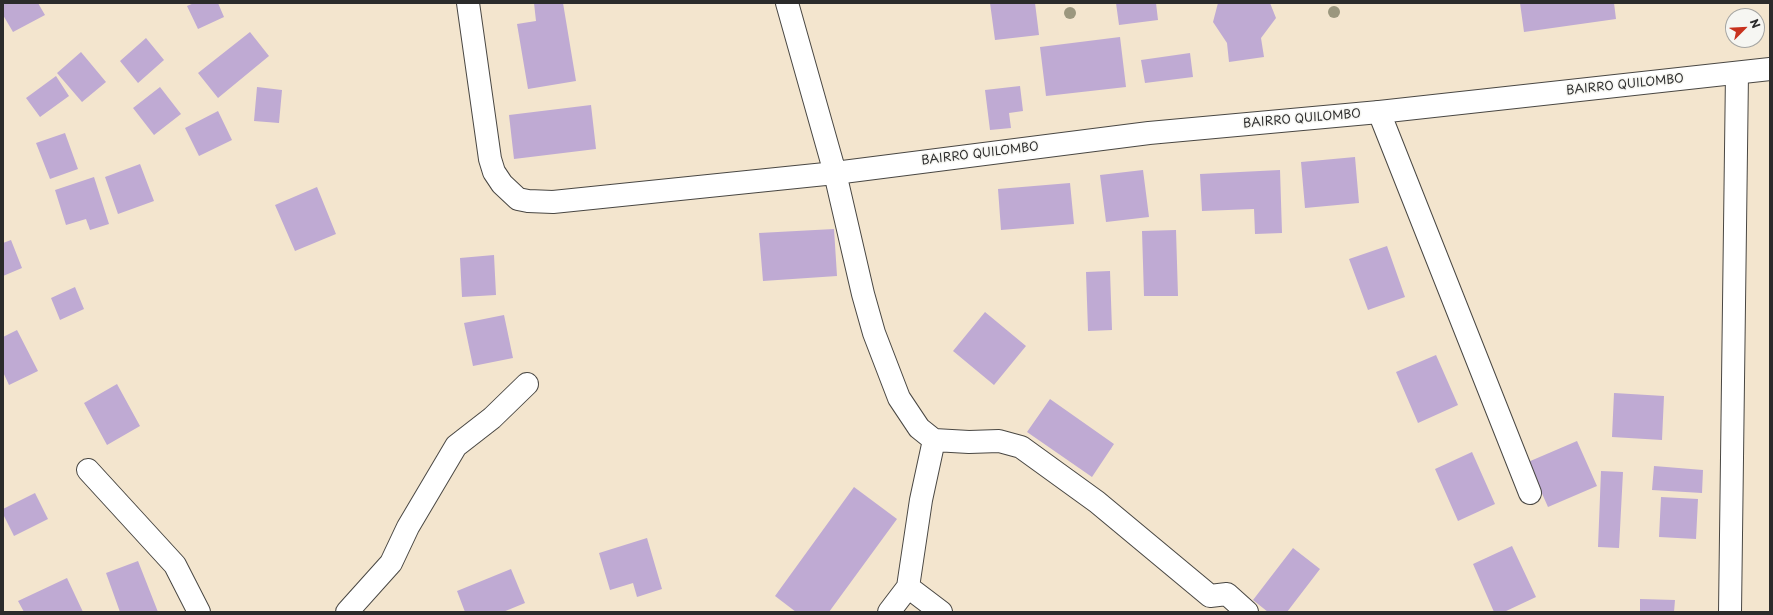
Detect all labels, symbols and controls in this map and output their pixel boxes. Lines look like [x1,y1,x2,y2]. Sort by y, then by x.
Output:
north arrow [1725,8,1765,48]
text: N [1746,16,1765,31]
street label: BAIRRO QUILOMBO [1565,72,1685,98]
street label: BAIRRO QUILOMBO [1242,107,1362,131]
street label: BAIRRO QUILOMBO [920,140,1040,168]

